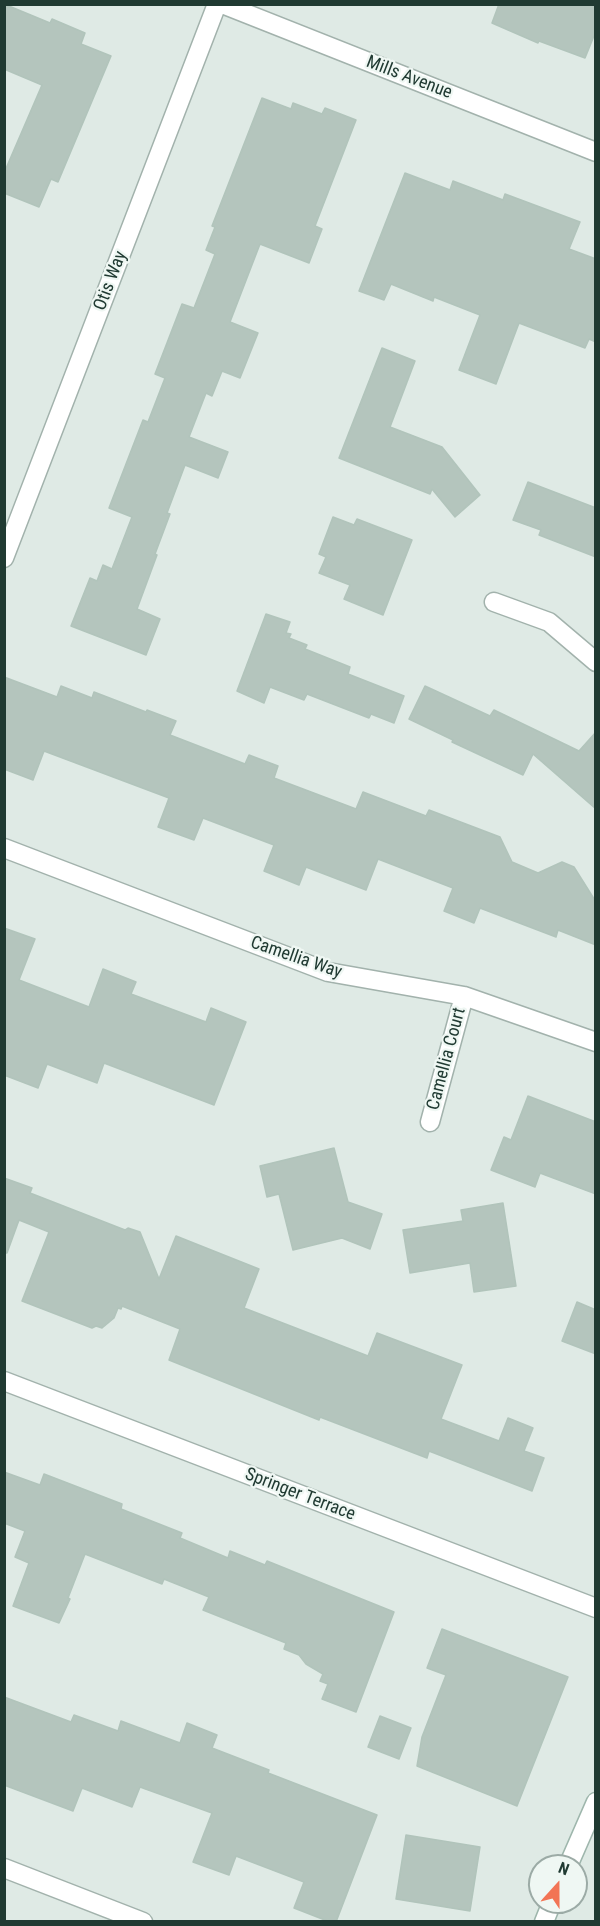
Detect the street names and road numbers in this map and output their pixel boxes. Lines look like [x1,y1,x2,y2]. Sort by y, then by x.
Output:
street label: Mills Avenue [363,52,455,104]
street label: Otis Way [90,248,132,314]
street label: Camellia Way [247,932,345,984]
street label: Camellia Court [423,1005,471,1113]
street label: Springer Terrace [242,1464,358,1526]

